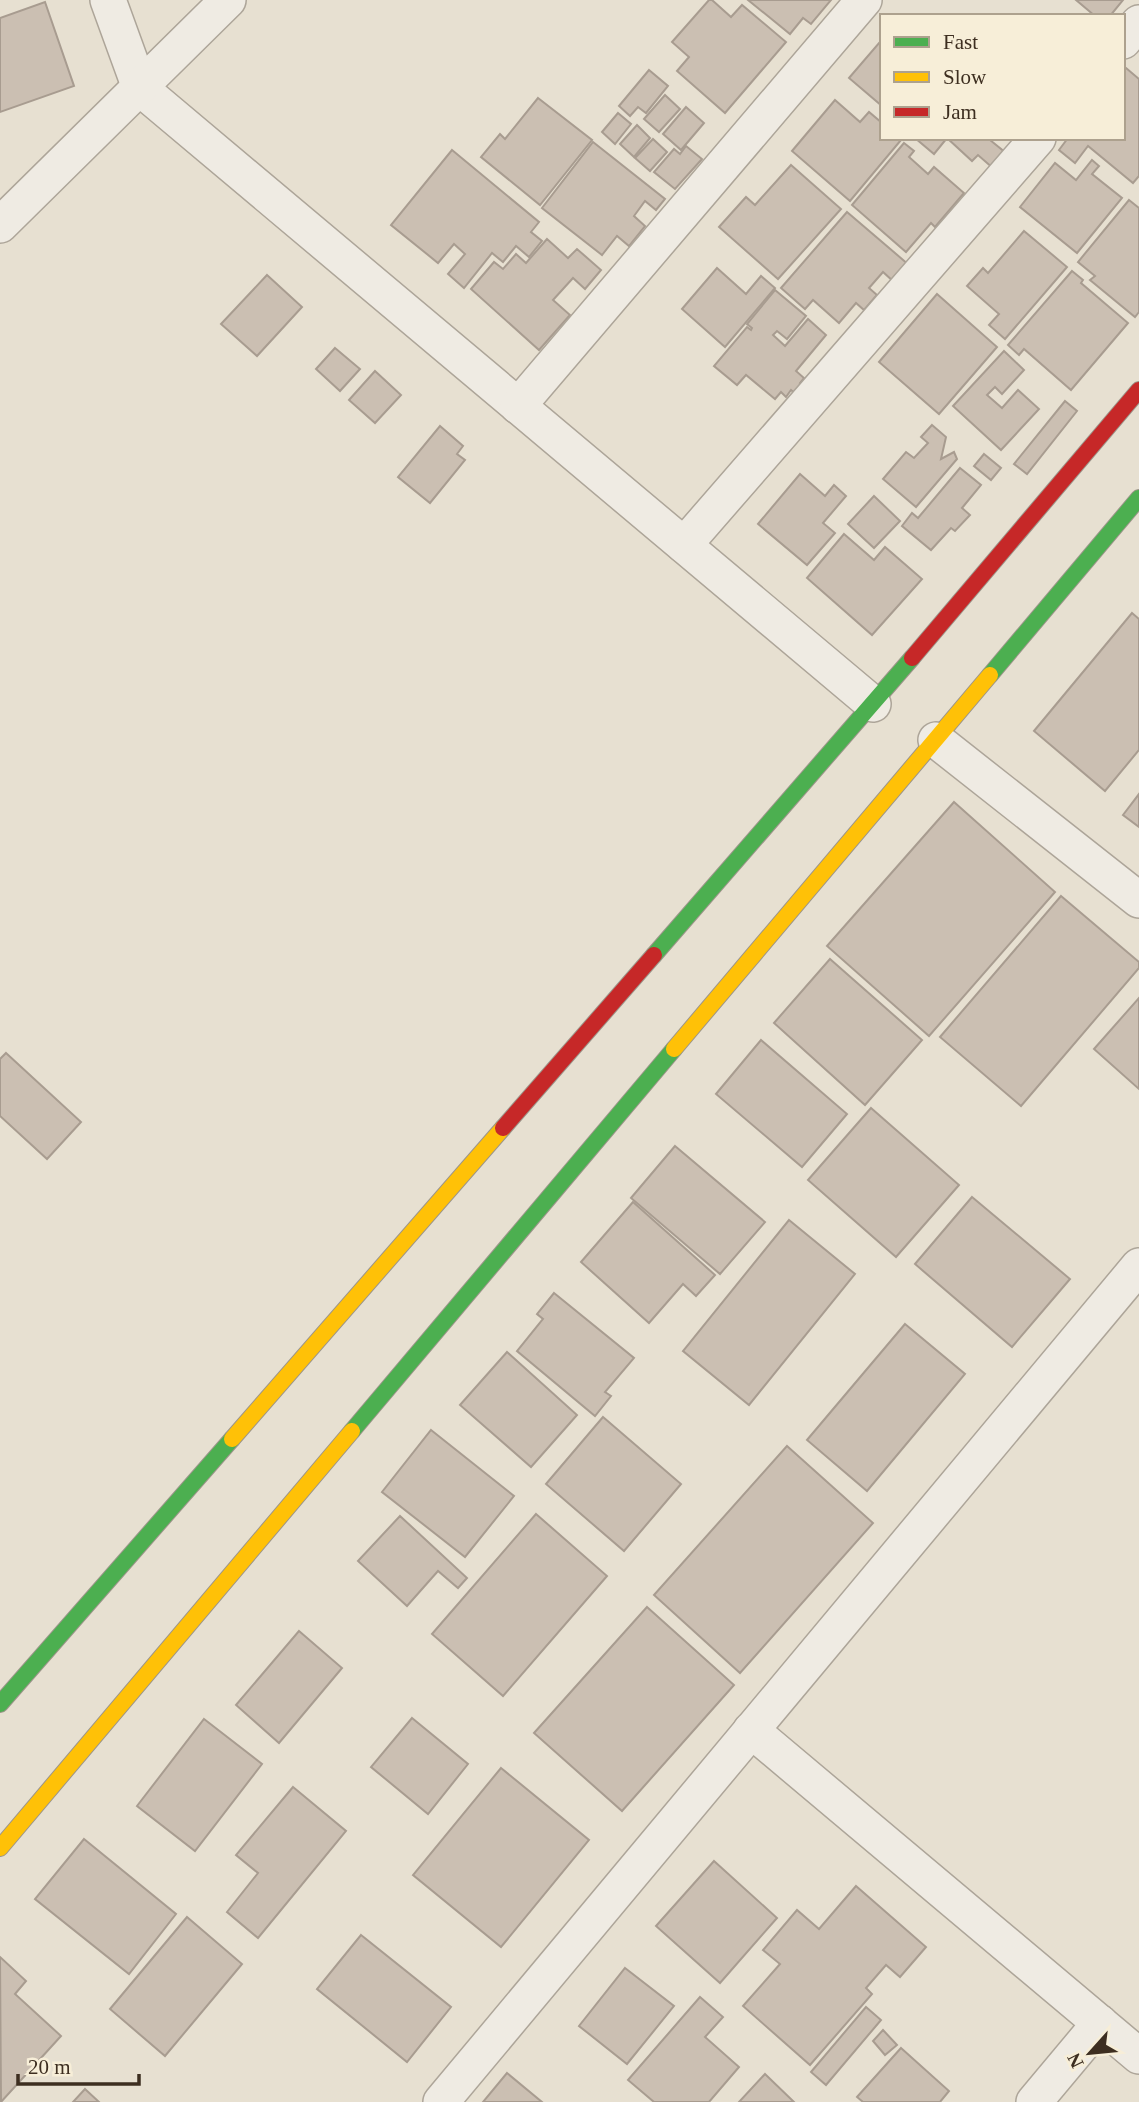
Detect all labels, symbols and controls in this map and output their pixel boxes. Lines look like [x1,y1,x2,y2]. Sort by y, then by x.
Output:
legend [880,14,1125,140]
text: Fast [943,30,978,54]
text: Slow [943,65,987,89]
text: Jam [943,100,977,124]
north arrow [1055,2018,1125,2088]
scale bar [18,2042,138,2086]
text: N [1063,2049,1088,2071]
text: 20 m [28,2055,71,2079]

